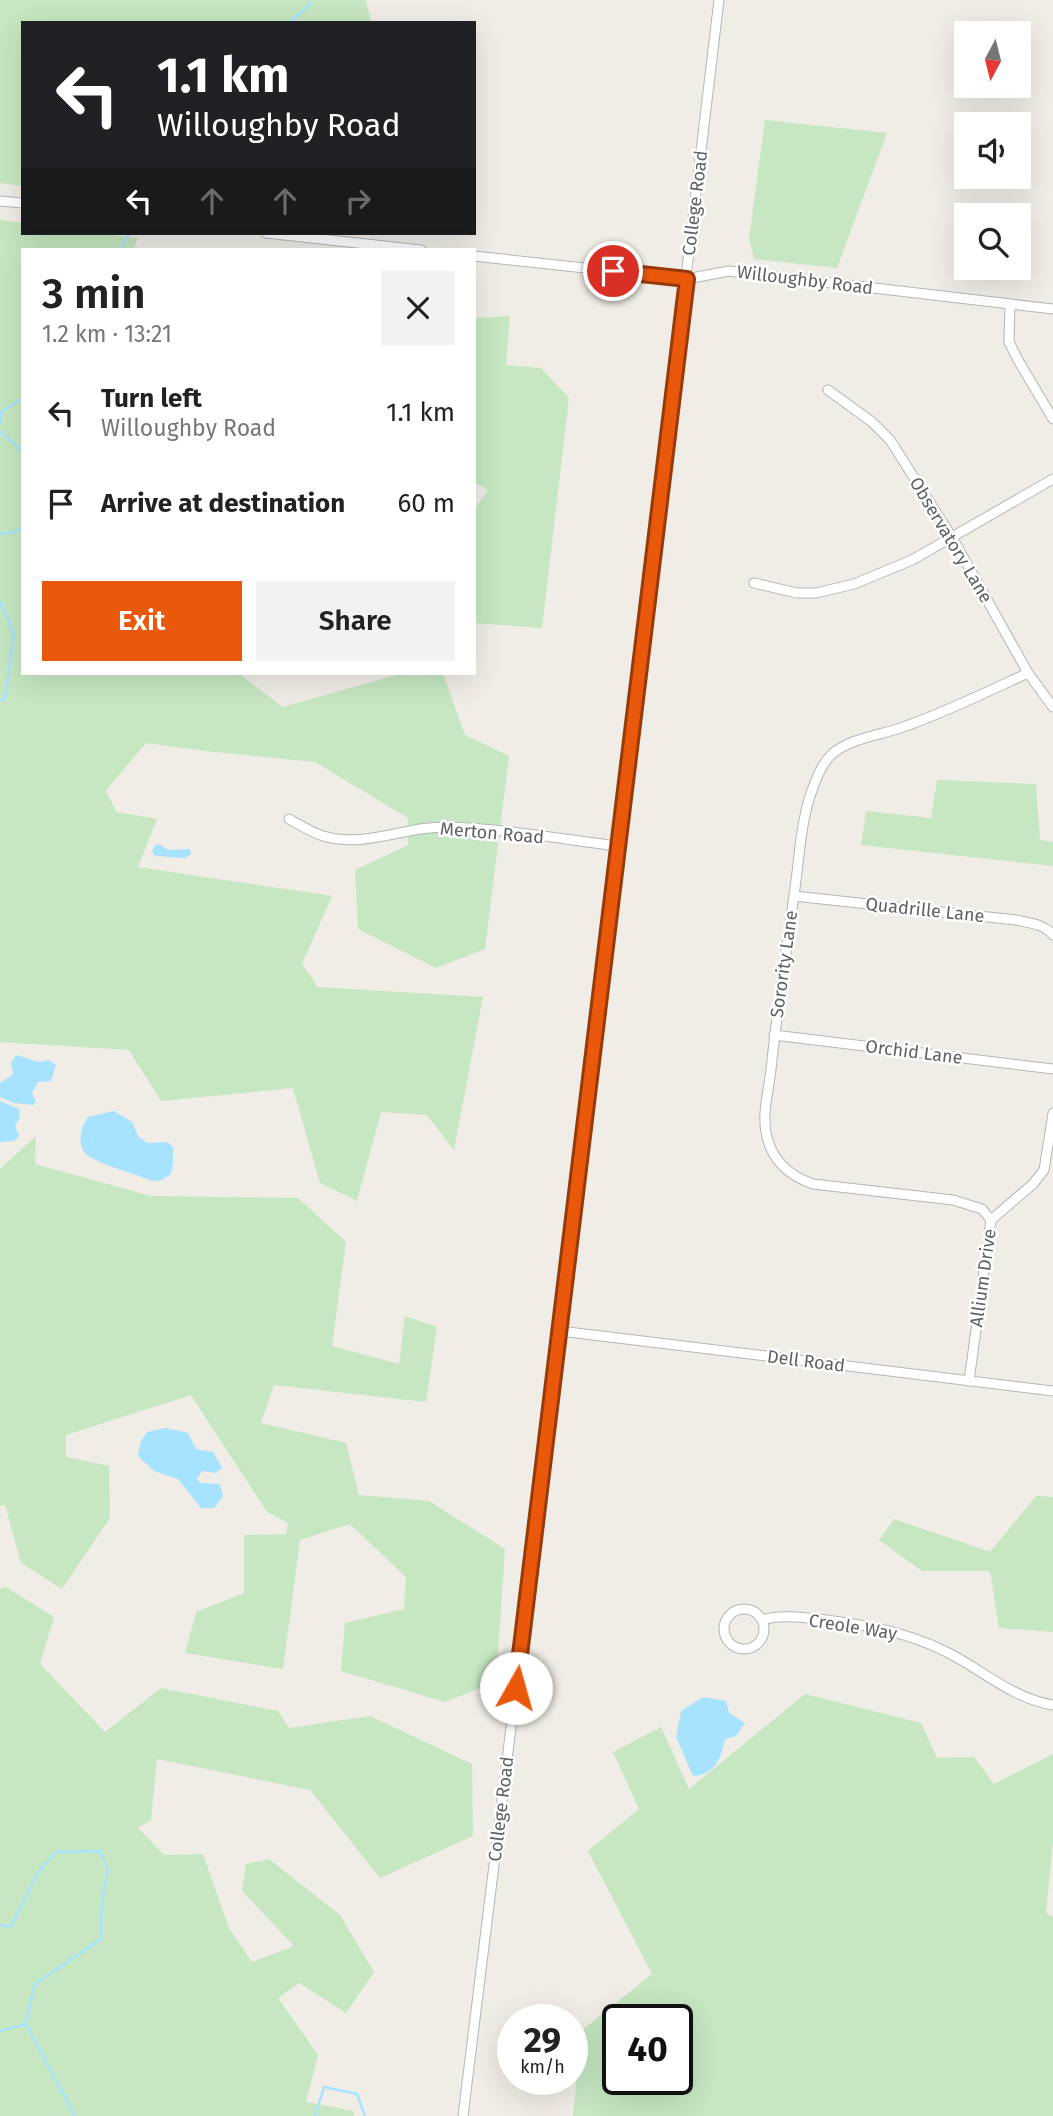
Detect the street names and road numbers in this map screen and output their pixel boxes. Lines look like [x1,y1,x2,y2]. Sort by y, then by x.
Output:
street label: College Road [678,149,712,257]
street label: Willoughby Road [736,261,874,299]
street label: Observatory Lane [905,473,997,607]
street label: Merton Road [439,817,545,849]
street label: Quadrille Lane [864,893,986,927]
street label: Sorority Lane [766,909,802,1019]
street label: Orchid Lane [864,1035,964,1069]
street label: Allium Drive [965,1228,1001,1328]
street label: Dell Road [766,1345,846,1377]
street label: Creole Way [807,1609,899,1645]
street label: College Road [484,1755,518,1863]

